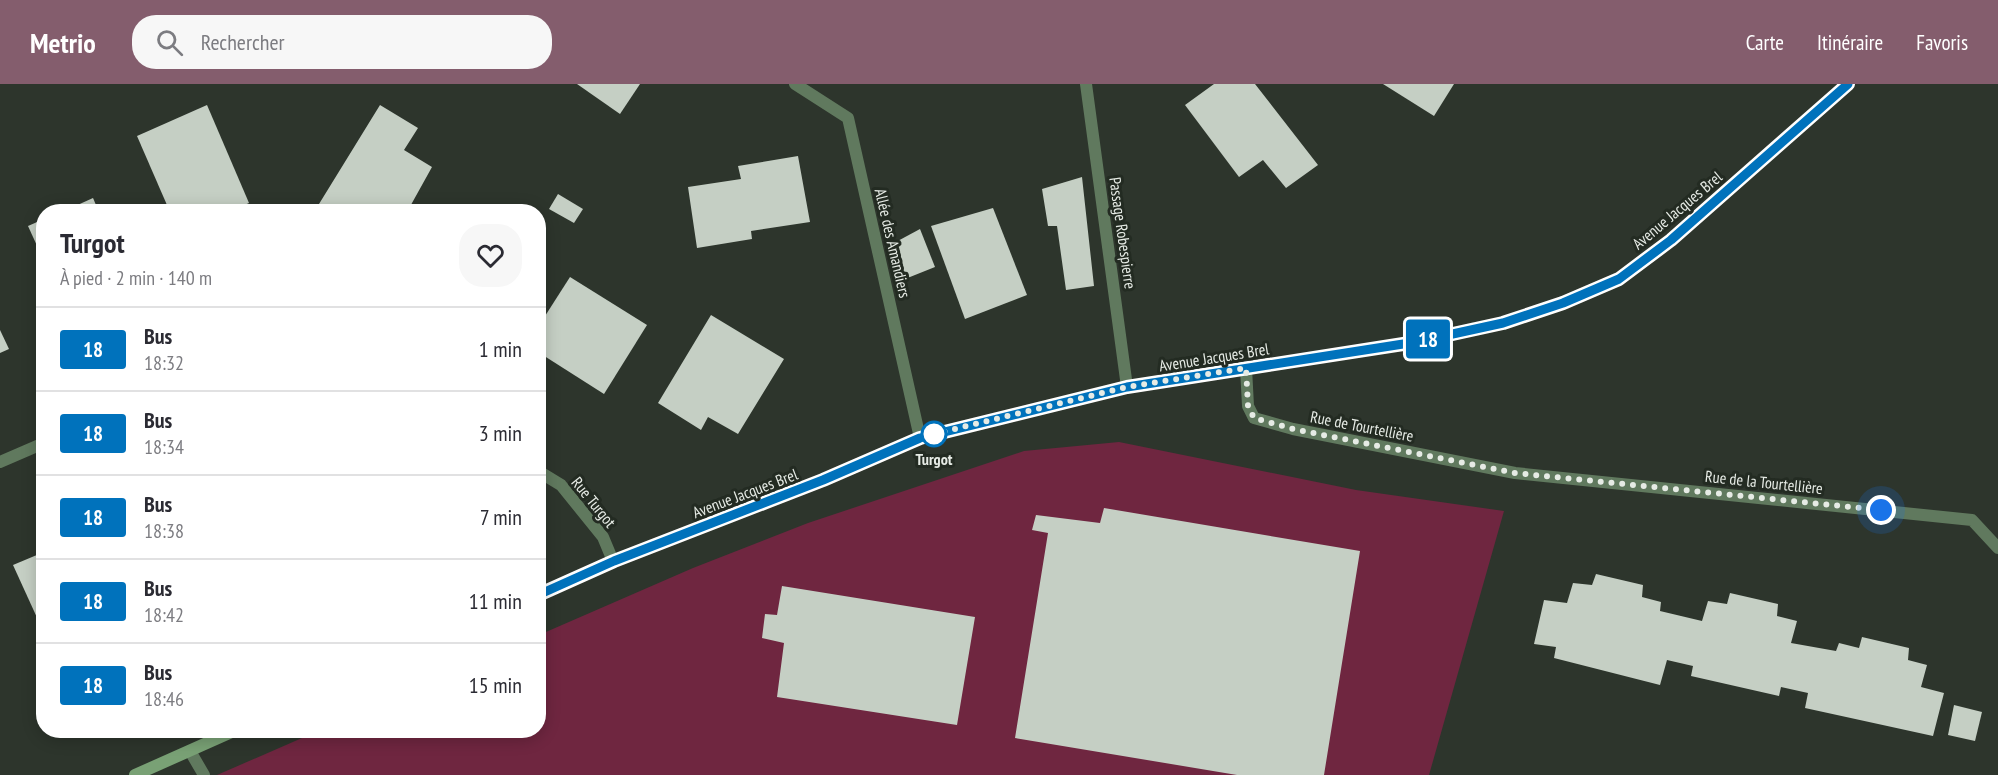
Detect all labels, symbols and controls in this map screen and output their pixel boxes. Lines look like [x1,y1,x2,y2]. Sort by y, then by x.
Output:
search box [132,15,552,69]
text: Metrio [30,24,96,61]
icon: search [153,26,186,59]
text: Rechercher [201,28,285,56]
text: Carte [1746,29,1784,56]
text: Itinéraire [1817,29,1883,56]
text: Favoris [1916,29,1968,56]
street label: Avenue Jacques Brel [1628,166,1726,253]
street label: Passage Robespierre [1105,176,1141,290]
street label: Allée des Amandiers [871,186,915,300]
text: Turgot [60,224,125,261]
button: heart [459,224,522,287]
text: À pied · 2 min · 140 m [60,265,212,291]
line badge: 18 [1401,320,1455,358]
text: Bus [144,322,172,350]
text: 18 [1418,326,1438,353]
text: 1 min [479,335,522,363]
text: 18 [83,336,103,363]
street label: Avenue Jacques Brel [1158,338,1271,376]
text: 18:32 [144,350,184,376]
text: Bus [144,406,172,434]
street label: Rue de Tourtellière [1309,406,1415,446]
text: 3 min [479,419,522,447]
text: 18 [83,420,103,447]
marker: Turgot [921,421,947,447]
text: 18:34 [144,434,184,460]
place label: Turgot [916,449,953,469]
street label: Avenue Jacques Brel [690,464,801,522]
street label: Rue de la Tourtellière [1704,466,1824,498]
street label: Rue Turgot [567,473,621,532]
text: Bus [144,490,172,518]
your location [1866,495,1896,525]
text: 7 min [480,503,522,531]
text: 18 [83,504,103,531]
text: 18:38 [144,518,184,544]
text: Bus [144,574,172,602]
text: 11 min [469,587,522,615]
text: 18 [83,588,103,615]
text: 18:42 [144,602,184,628]
text: Bus [144,658,172,686]
text: 15 min [469,671,522,699]
text: 18 [83,672,103,699]
text: 18:46 [144,686,184,712]

